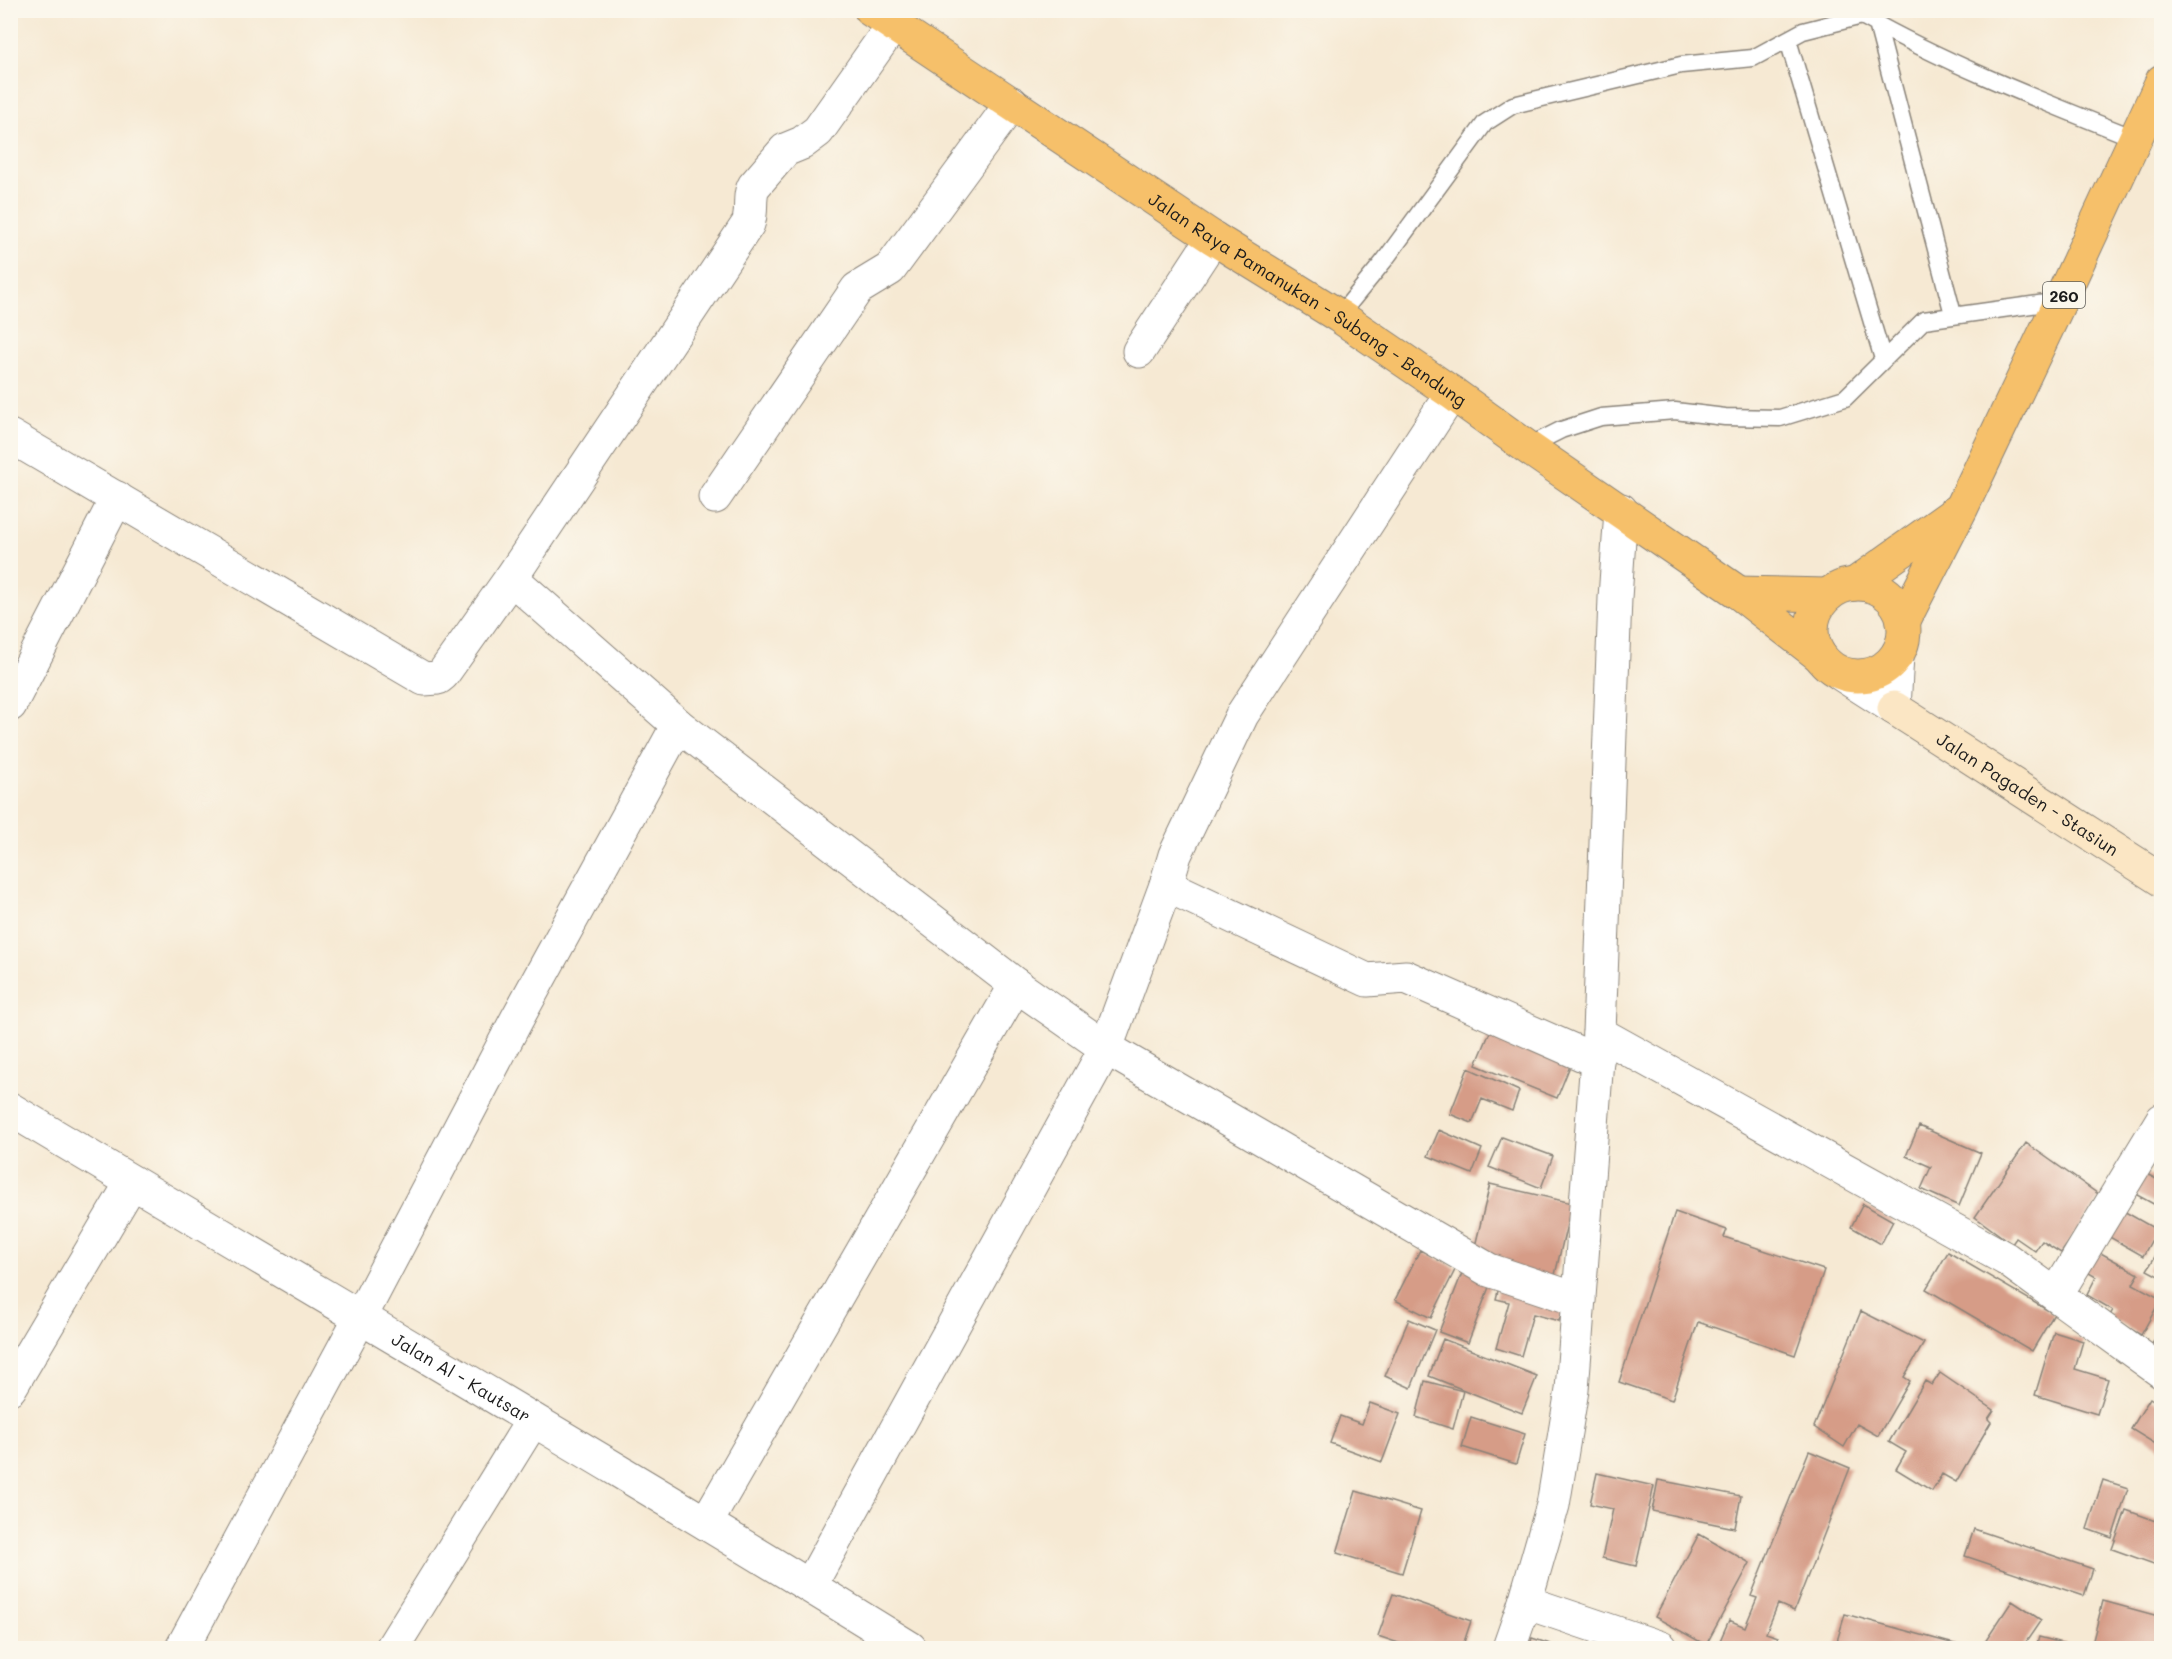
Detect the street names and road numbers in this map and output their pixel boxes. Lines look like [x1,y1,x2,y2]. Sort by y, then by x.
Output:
street label: Jalan Raya Pamanukan - Subang - Bandung [1144,186,1472,412]
road number: 260 [2043,282,2085,308]
street label: Jalan Pagaden - Stasiun [1932,727,2123,861]
street label: Jalan Al - Kautsar [387,1327,535,1428]

